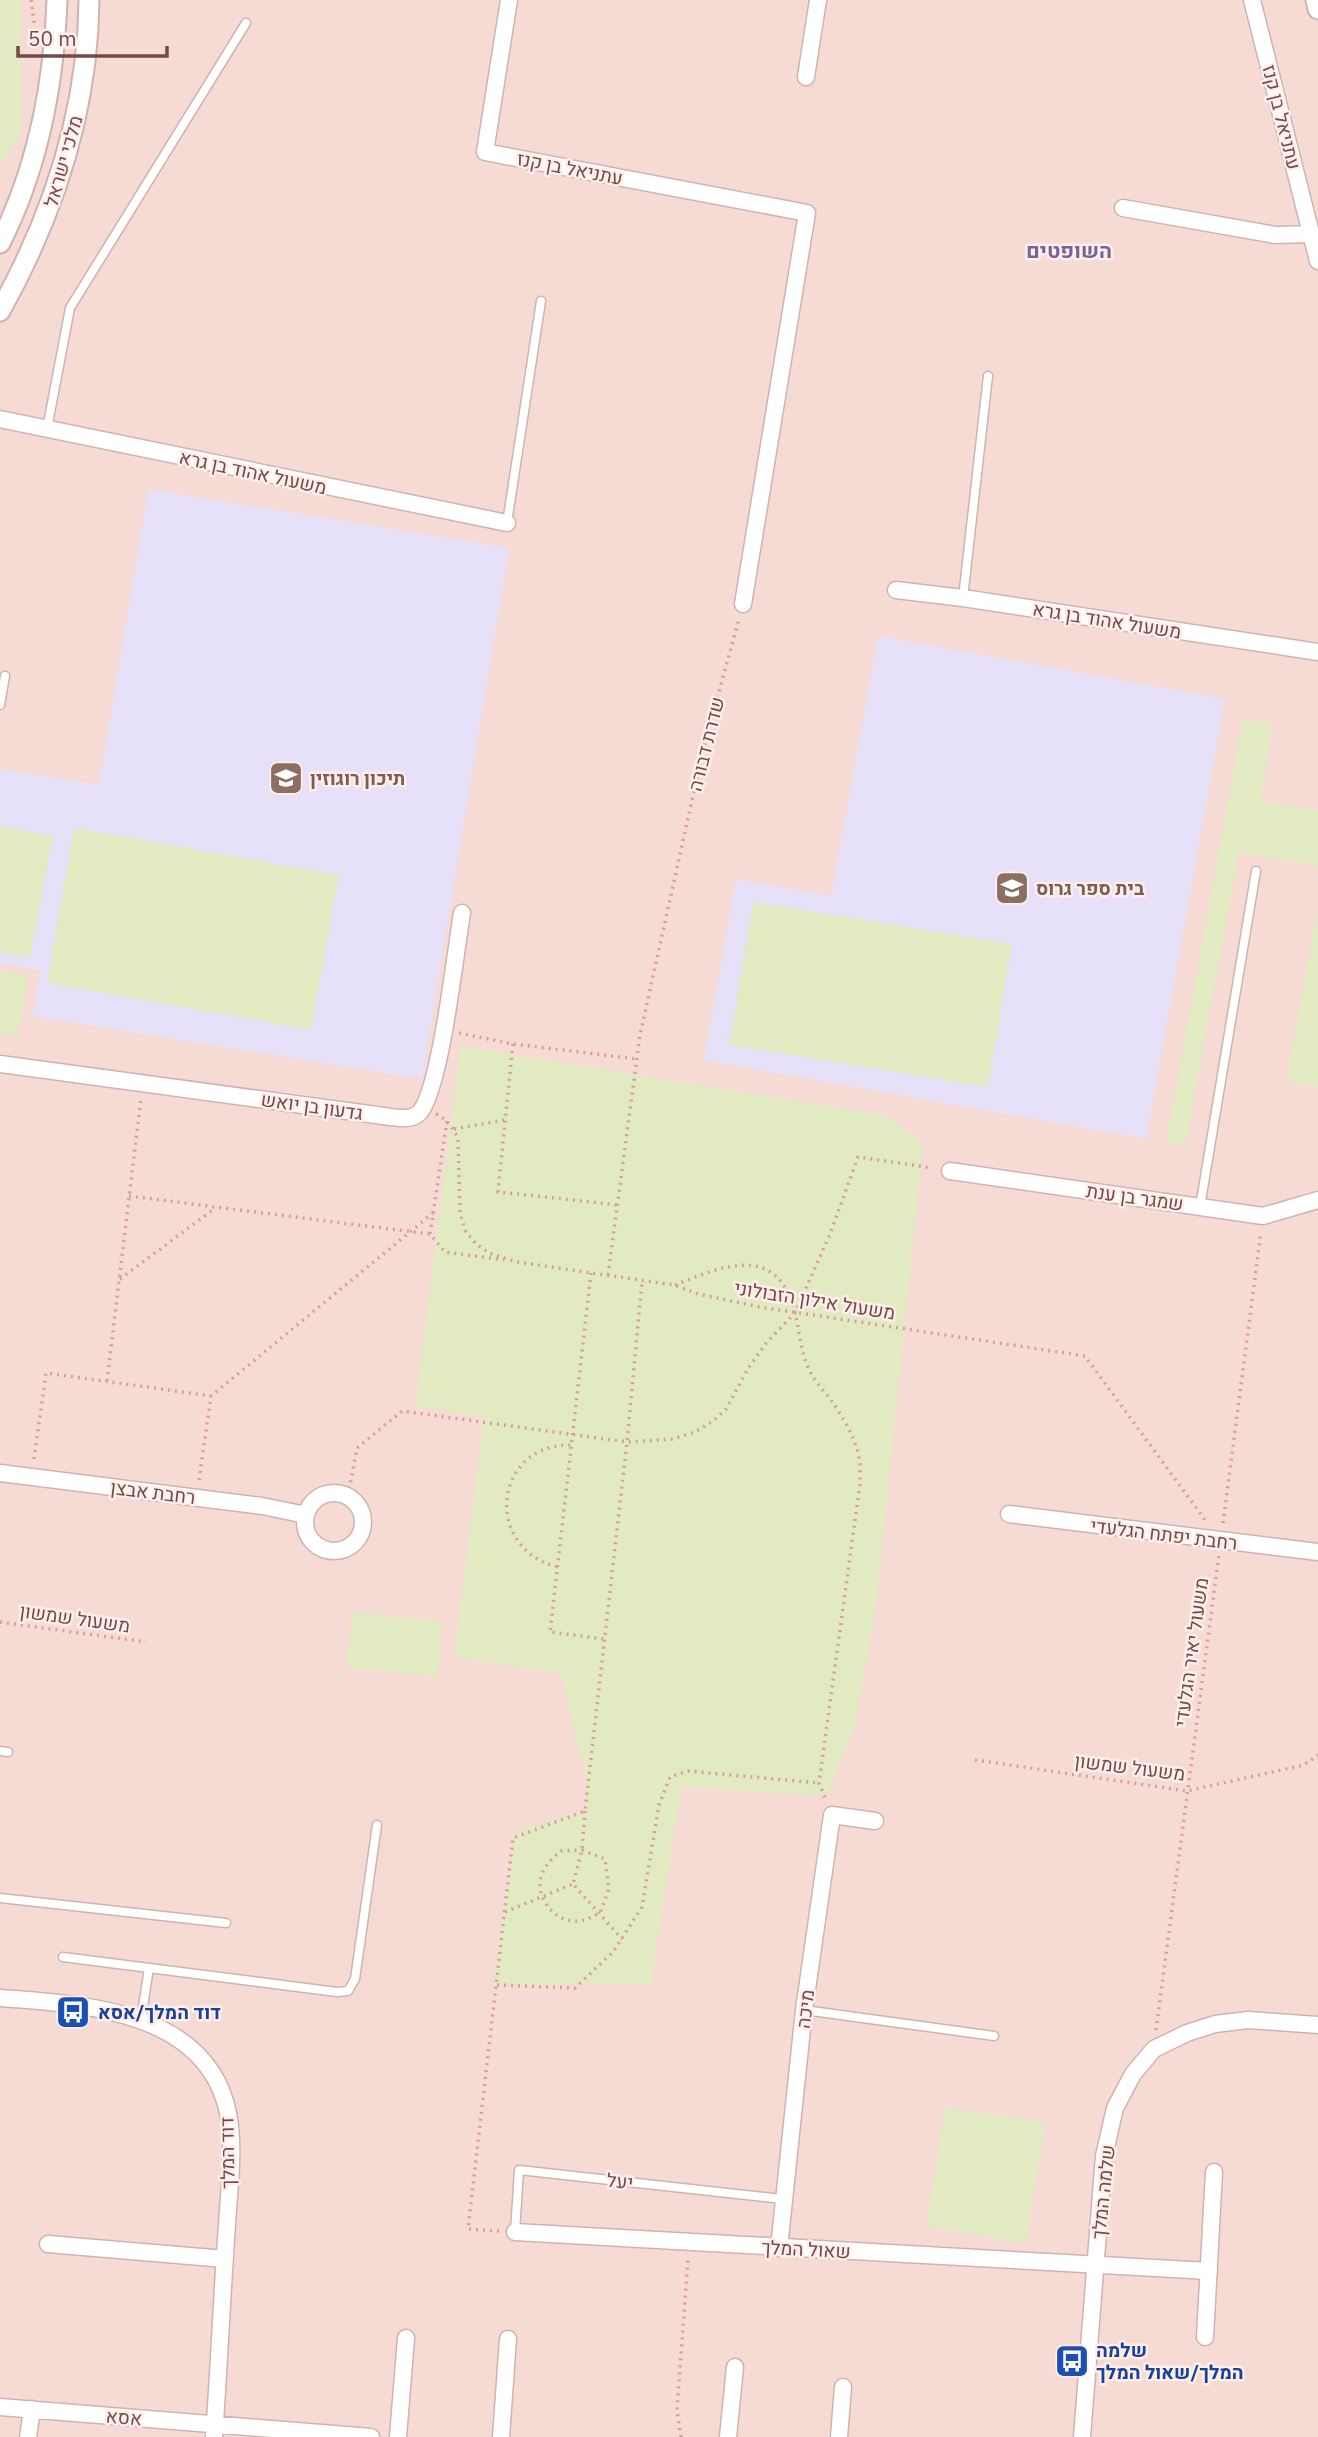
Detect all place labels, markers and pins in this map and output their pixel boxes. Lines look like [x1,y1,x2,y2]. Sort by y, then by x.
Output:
school or university icon: תיכון רוגוזין [267,759,305,797]
place label: תיכון רוגוזין [310,766,405,790]
school or university icon: בית ספר גרוס [993,869,1031,907]
place label: בית ספר גרוס [1036,876,1145,900]
bus stop icon: דוד המלך/אסא [54,1993,92,2031]
place label: דוד המלך/אסא [98,2000,221,2024]
place label: שלמה המלך/שאול המלך [1096,2338,1244,2384]
bus stop icon: שלמה המלך/שאול המלך [1053,2342,1091,2380]

